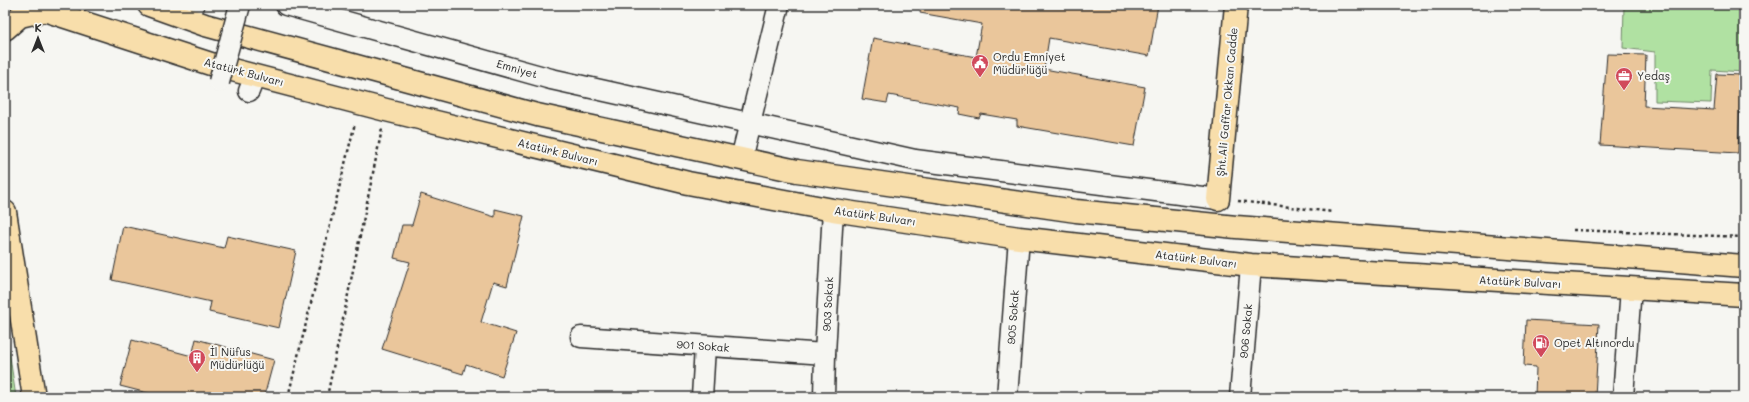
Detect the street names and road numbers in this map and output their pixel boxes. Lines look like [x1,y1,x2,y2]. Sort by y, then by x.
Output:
street label: Şht.Ali Gaffar Okkan Cadde [1213,27,1241,177]
street label: Atatürk Bulvarı [202,54,286,89]
street label: Emniyet [495,56,540,82]
street label: Atatürk Bulvarı [516,134,600,169]
street label: Atatürk Bulvarı [833,202,917,229]
street label: Atatürk Bulvarı [1154,246,1238,271]
street label: Atatürk Bulvarı [1479,272,1562,291]
street label: 903 Sokak [819,276,836,332]
street label: 905 Sokak [1003,289,1022,345]
street label: 906 Sokak [1236,303,1255,359]
street label: 901 Sokak [676,336,730,355]

